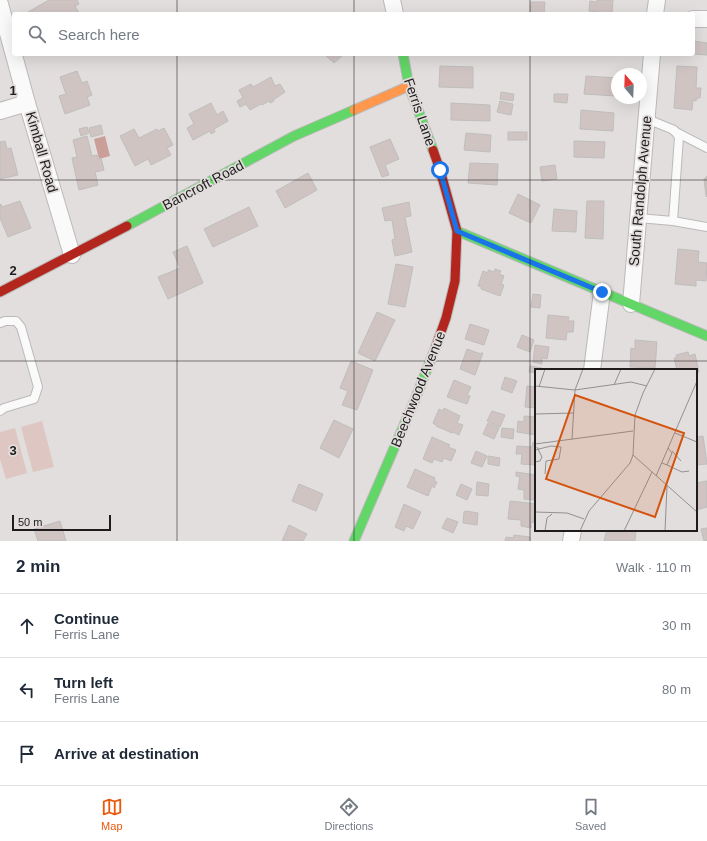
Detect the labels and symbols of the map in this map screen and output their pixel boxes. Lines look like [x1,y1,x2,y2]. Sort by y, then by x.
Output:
north arrow [611,68,647,104]
street label: Ferris Lane [401,76,439,148]
text: 1 [9,83,17,98]
street label: Kimball Road [23,110,61,194]
street label: South Randolph Avenue [625,115,655,267]
street label: Bancroft Road [160,157,246,213]
route start [431,161,449,179]
text: 2 [9,263,17,278]
route end [593,283,611,301]
street label: Beechwood Avenue [387,329,449,449]
inset map [535,369,697,531]
text: 3 [9,443,17,458]
scale bar [12,513,111,532]

